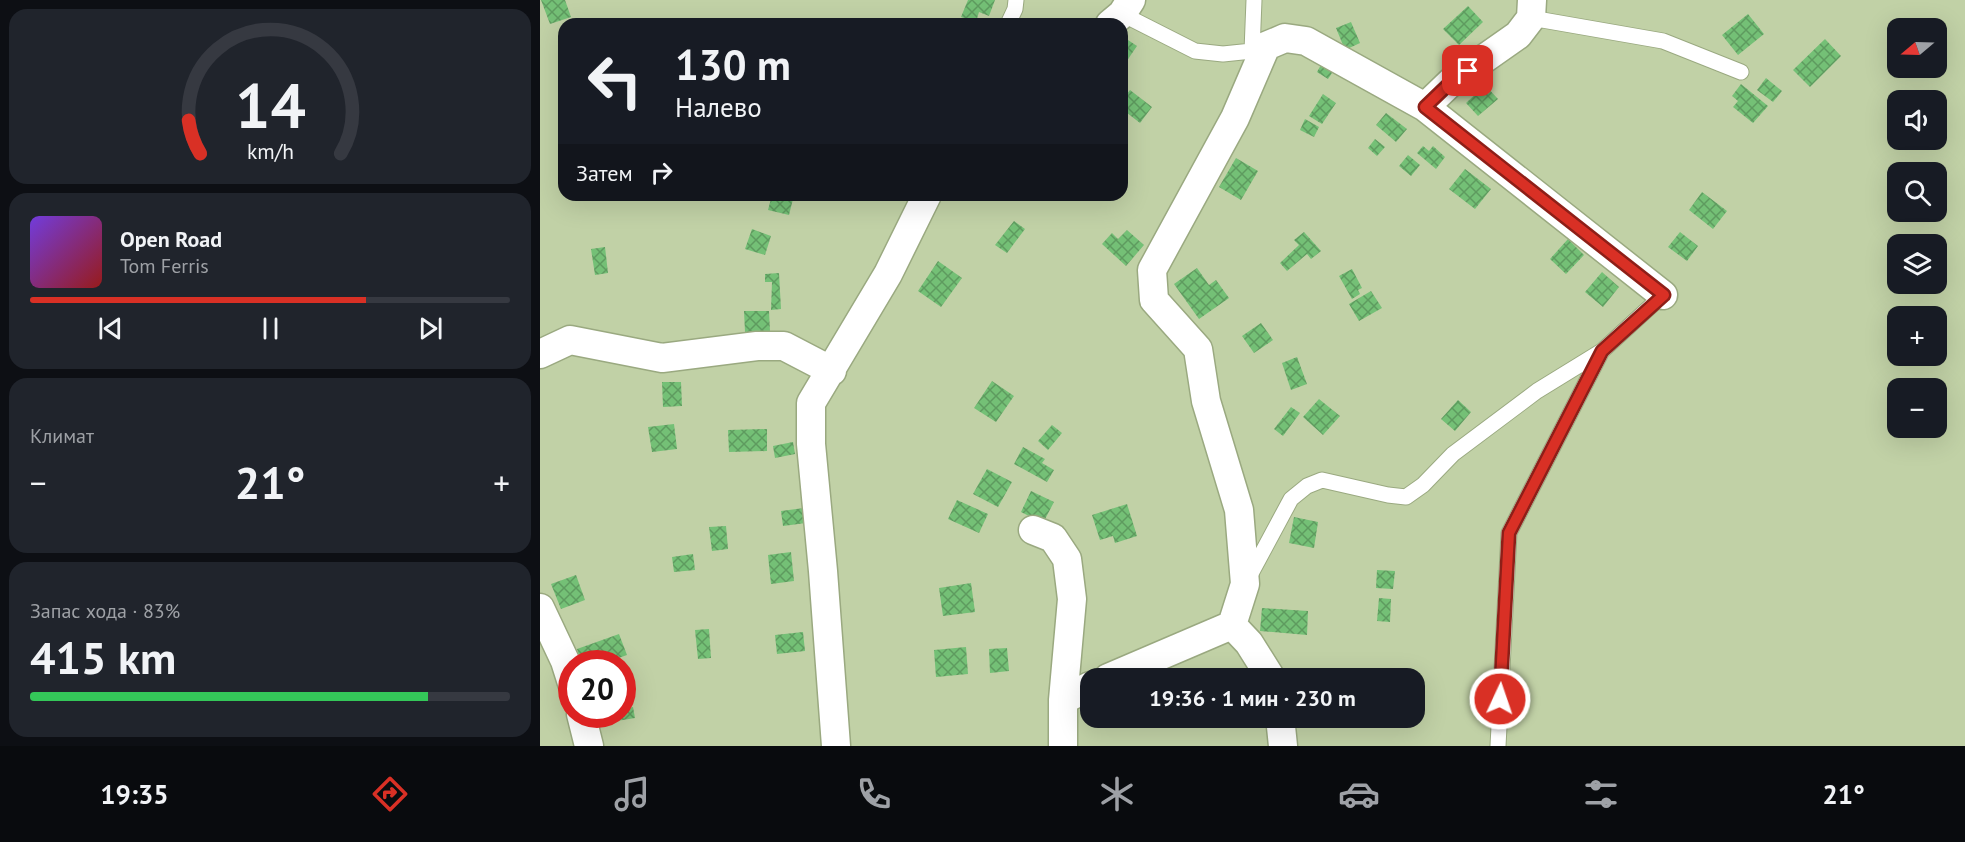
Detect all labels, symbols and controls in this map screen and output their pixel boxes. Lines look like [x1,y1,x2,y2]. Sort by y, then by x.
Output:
north arrow [1887,18,1947,78]
map controls [1887,18,1947,438]
text: 130 m [675,37,791,92]
icon: left [576,42,654,120]
pin [1442,45,1493,96]
icon: arrive [1451,54,1484,87]
text: 14 [235,64,305,145]
text: Налево [675,90,762,124]
button: sound [1887,90,1947,150]
text: km/h [246,137,293,165]
icon: right [645,156,678,189]
text: Затем [576,159,633,187]
button: search [1887,162,1947,222]
text: Open Road [120,225,222,253]
button: layers [1887,234,1947,294]
text: Tom Ferris [120,253,209,279]
button: + [1887,306,1947,366]
icon: previous [94,312,127,345]
icon: pause [254,312,287,345]
icon: next [414,312,447,345]
button: − [1887,378,1947,438]
text: Климат [30,423,94,449]
text: 21° [235,453,305,511]
text: − [30,461,47,504]
text: + [493,461,510,504]
text: Запас хода · 83% [30,598,180,624]
text: 415 km [30,628,176,686]
speed limit sign: 20 [558,650,636,728]
position arrow [1468,667,1532,731]
text: 19:36 · 1 мин · 230 m [1149,684,1356,712]
icon: directions [369,773,411,815]
icon: music [611,773,653,815]
icon: phone [853,773,895,815]
icon: climate [1096,773,1138,815]
icon: car [1338,773,1380,815]
icon: filters [1580,773,1622,815]
text: 19:35 [100,777,169,811]
text: 21° [1822,777,1865,811]

